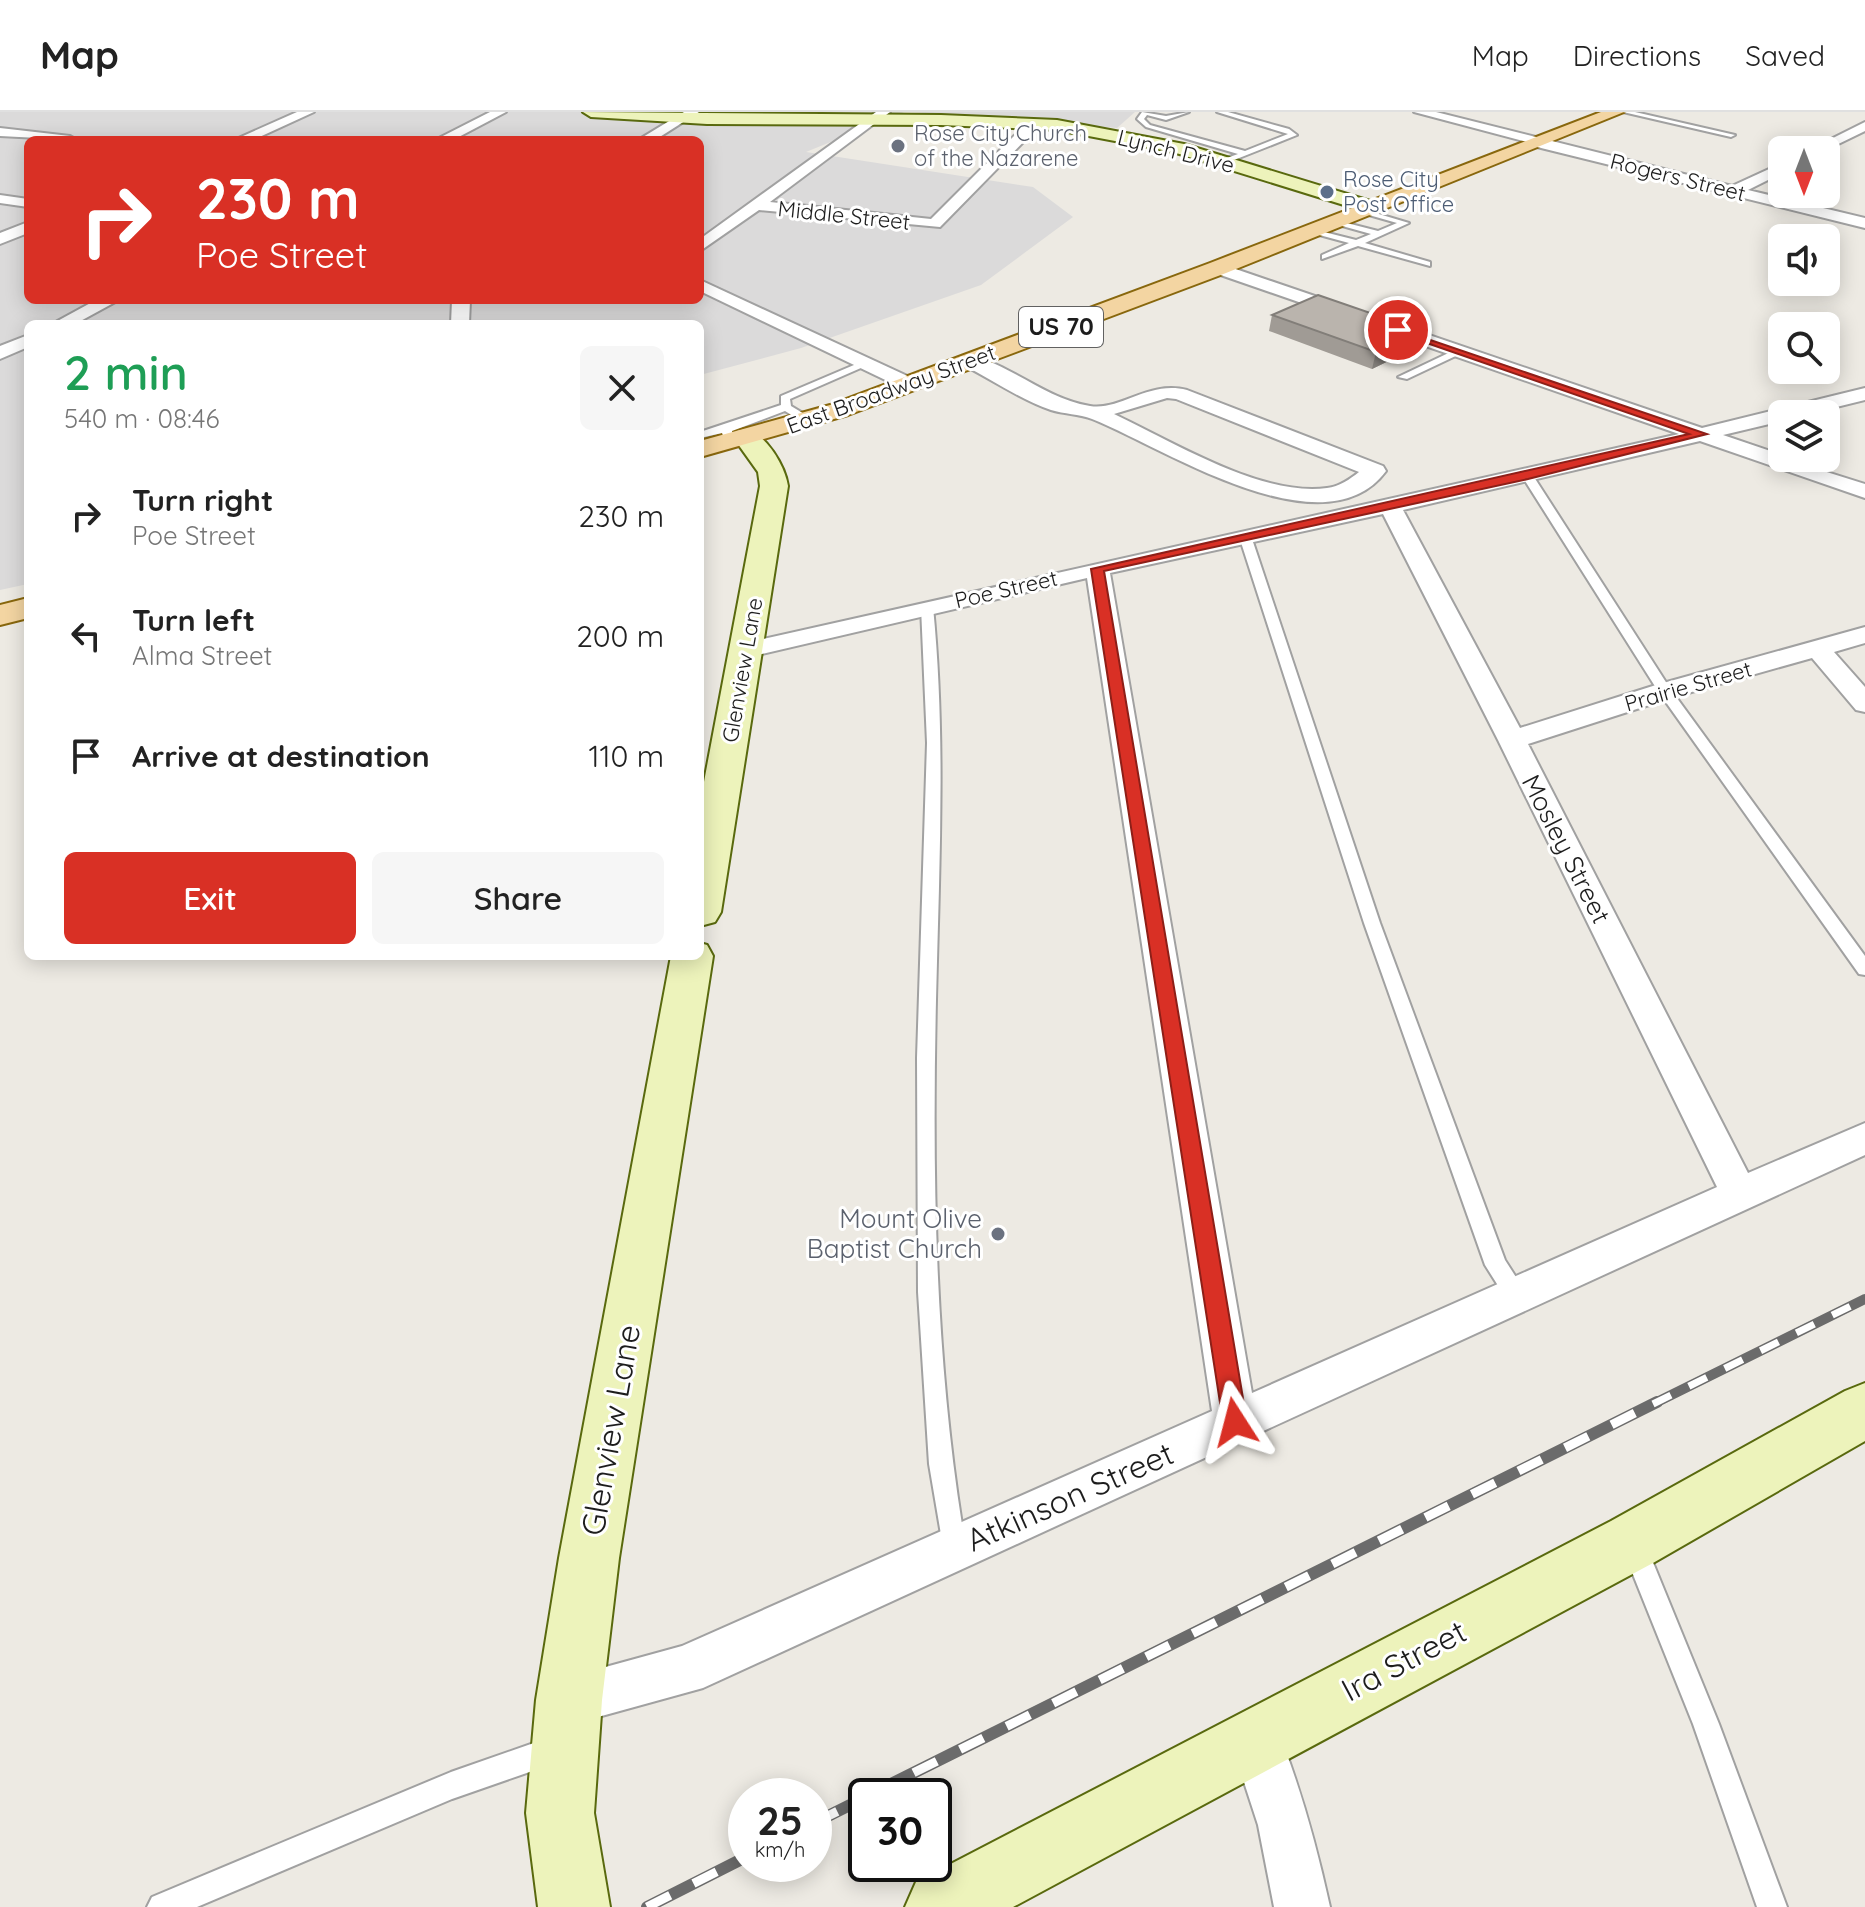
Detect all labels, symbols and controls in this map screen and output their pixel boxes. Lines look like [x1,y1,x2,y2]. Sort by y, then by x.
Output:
text: Map [40,31,119,79]
text: Map [1472,38,1529,73]
text: Directions [1573,38,1701,73]
text: Saved [1745,38,1825,73]
place label: Rose City Church of the Nazarene [914,119,1087,172]
street label: Lynch Drive [1115,123,1237,179]
north arrow [1768,136,1840,208]
map controls [1768,136,1840,472]
marker: Rose City Church of the Nazarene [889,137,907,155]
street label: Rogers Street [1607,147,1749,207]
text: 230 m [196,163,360,233]
place label: Rose City Post Office [1343,165,1454,218]
icon: right [64,168,168,272]
marker: Rose City Post Office [1318,183,1336,201]
street label: Middle Street [776,194,912,236]
button: sound [1768,224,1840,296]
text: Poe Street [196,232,367,277]
pin [1364,296,1432,364]
road number: US 70 [1019,307,1103,347]
icon: arrive [1376,308,1420,352]
button: search [1768,312,1840,384]
street label: East Broadway Street [783,338,999,440]
text: 2 min [64,342,188,402]
button: close [580,346,664,430]
button: layers [1768,400,1840,472]
text: 540 m · 08:46 [64,402,219,435]
text: Turn right [132,481,273,519]
icon: right [64,494,108,538]
text: 230 m [578,497,664,535]
text: Poe Street [132,519,256,552]
street label: Poe Street [952,564,1060,614]
street label: Glenview Lane [715,595,769,745]
text: Turn left [132,601,255,639]
icon: left [64,614,108,658]
text: 200 m [576,617,664,655]
text: Alma Street [132,639,272,672]
street label: Prairie Street [1621,654,1755,718]
icon: arrive [64,734,108,778]
text: Arrive at destination [132,737,430,775]
text: 110 m [588,737,664,775]
street label: Mosley Street [1515,769,1618,929]
button: Exit [64,852,356,944]
button: Share [372,852,664,944]
place label: Mount Olive Baptist Church [807,1202,982,1265]
marker: Mount Olive Baptist Church [989,1225,1007,1243]
street label: Glenview Lane [572,1321,648,1538]
position arrow [1193,1380,1277,1464]
street label: Atkinson Street [960,1432,1180,1560]
street label: Ira Street [1334,1611,1473,1710]
speed limit sign: 30 [848,1778,952,1882]
text: 25 [757,1795,803,1845]
text: km/h [755,1837,805,1862]

